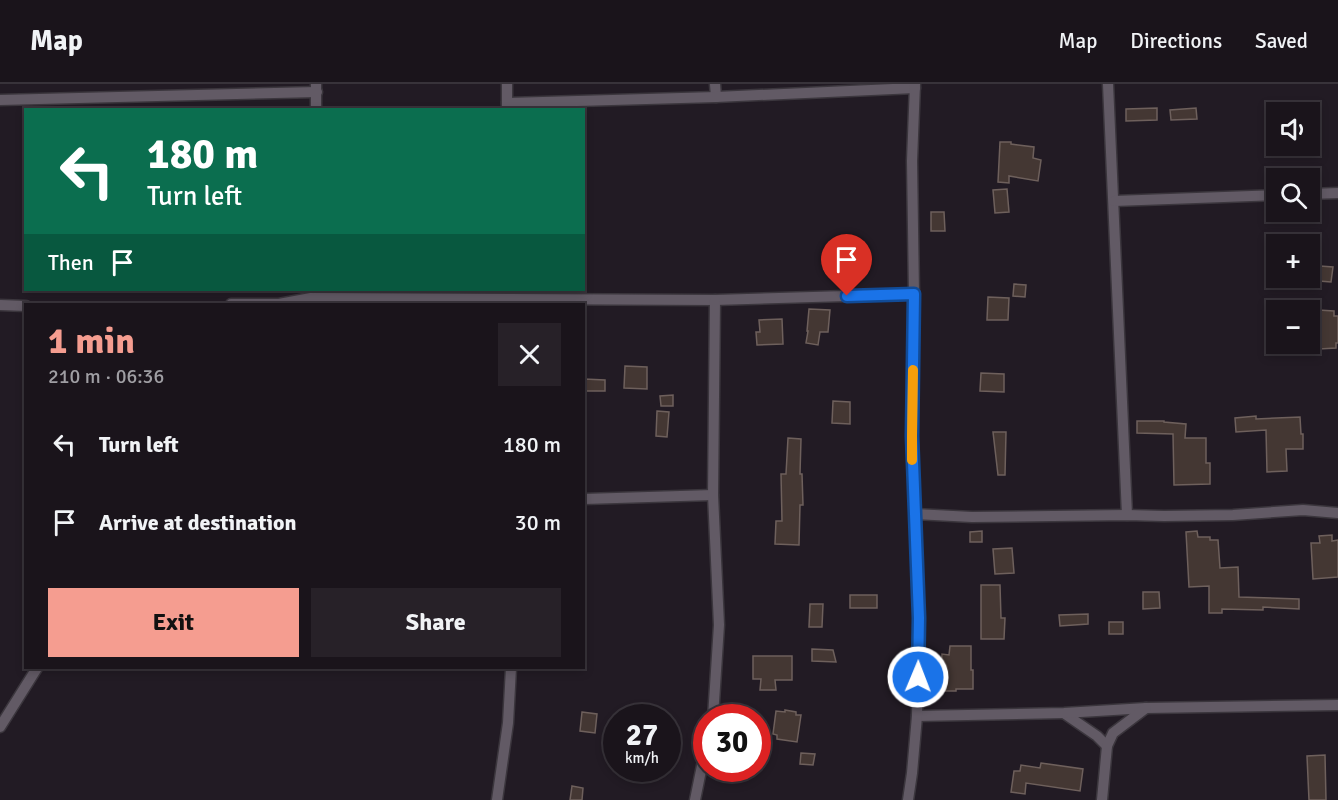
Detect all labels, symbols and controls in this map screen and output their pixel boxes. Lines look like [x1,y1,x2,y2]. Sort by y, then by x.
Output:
text: Map [30,24,83,58]
text: Map [1059,28,1097,54]
text: Directions [1130,28,1222,54]
text: Saved [1255,28,1308,54]
map controls [1266,102,1320,354]
button: sound [1266,102,1320,156]
text: 180 m [147,129,258,180]
icon: left [48,132,126,210]
button: search [1266,168,1320,222]
text: Turn left [147,180,242,213]
pin [821,234,872,296]
button: + [1266,234,1320,288]
icon: arrive [830,243,863,276]
icon: arrive [106,246,139,279]
text: Then [48,249,94,276]
button: − [1266,300,1320,354]
text: 1 min [48,319,135,364]
button: close [498,323,561,386]
text: 210 m · 06:36 [48,364,164,389]
icon: left [48,428,81,461]
text: Turn left [99,431,179,458]
text: 180 m [503,431,561,458]
icon: arrive [48,506,81,539]
text: Arrive at destination [99,509,296,536]
text: 30 m [515,509,561,536]
button: Exit [48,588,299,657]
button: Share [311,588,561,657]
position arrow [886,645,950,709]
speed limit sign: 30 [693,704,771,782]
text: 27 [626,717,658,754]
text: km/h [625,749,659,767]

